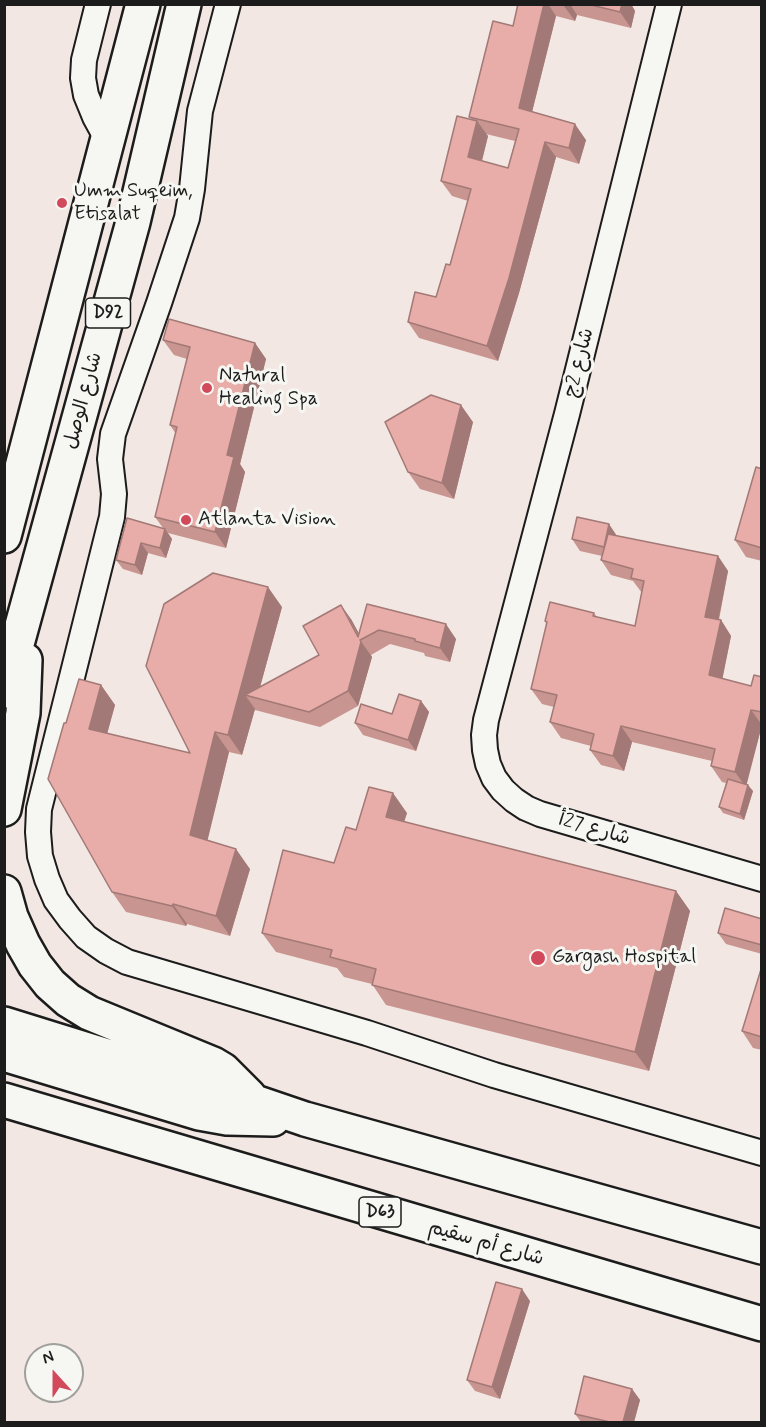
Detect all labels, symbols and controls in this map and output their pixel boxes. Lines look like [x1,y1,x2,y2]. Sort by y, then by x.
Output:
place label: Umm Suqeim, Etisalat [74,180,193,227]
marker: Umm Suqeim, Etisalat [55,196,69,210]
road number: D92 [86,298,130,328]
street label: شارع 2ج [560,326,600,400]
street label: شارع الوصل [60,350,108,452]
place label: Natural Healing Spa [219,365,318,412]
marker: Natural Healing Spa [200,381,214,395]
place label: Atlanta Vision [198,508,336,532]
marker: Atlanta Vision [179,513,193,527]
street label: شارع 27أ [555,808,633,852]
place label: Gargash Hospital [552,946,696,970]
marker: Gargash Hospital [529,949,547,967]
road number: D63 [359,1197,401,1227]
street label: شارع أم سقيم [426,1216,546,1272]
north arrow [24,1343,84,1403]
text: N [39,1346,57,1369]

